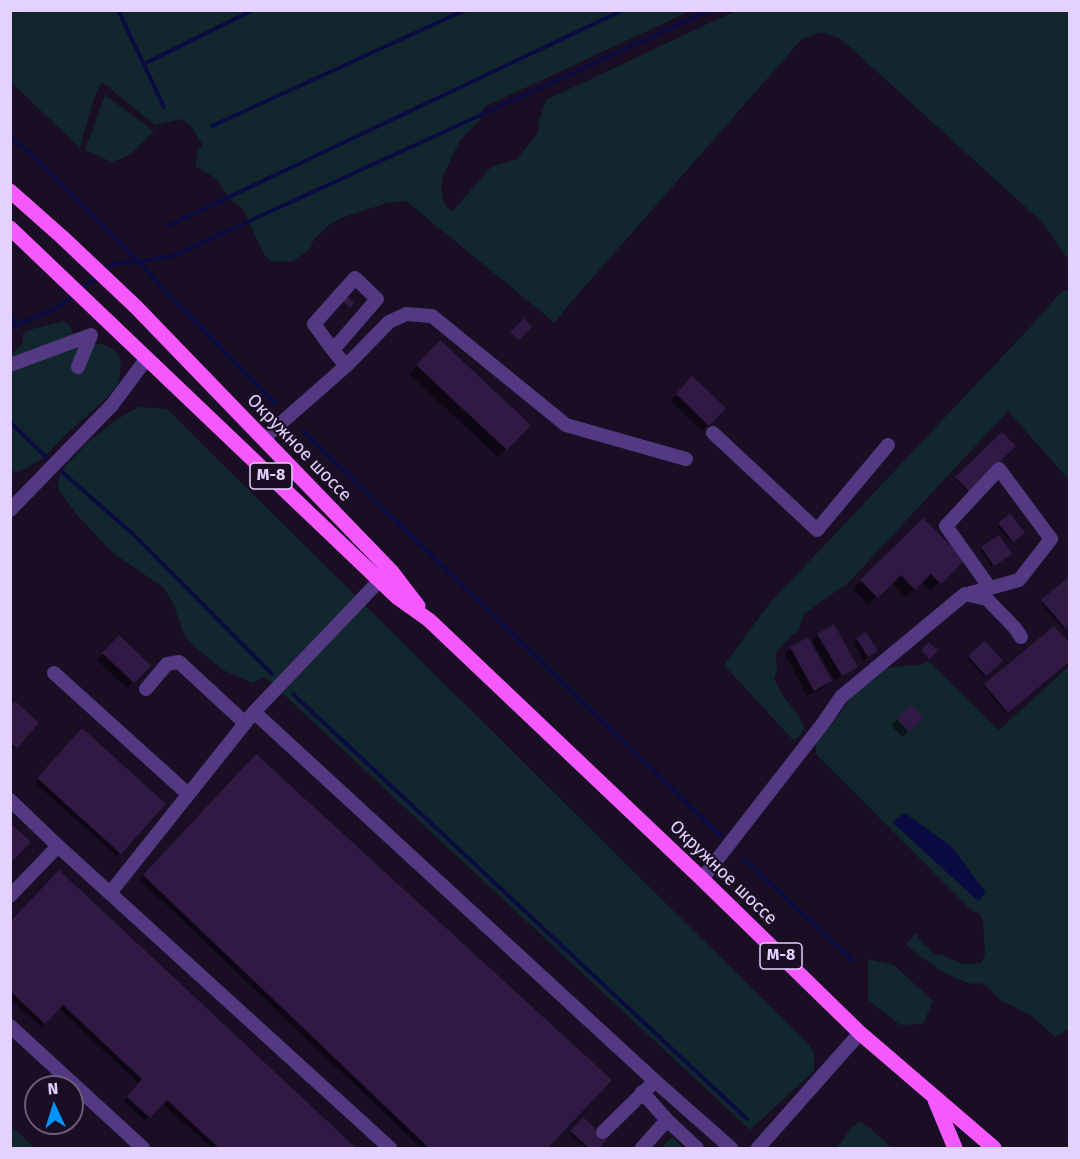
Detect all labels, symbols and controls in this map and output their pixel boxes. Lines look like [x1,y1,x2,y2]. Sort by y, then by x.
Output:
street label: Окружное шоссе [242,390,356,506]
road number: М-8 [250,463,292,489]
street label: Окружное шоссе [665,816,781,930]
road number: М-8 [760,943,802,969]
north arrow [24,1075,84,1135]
text: N [47,1079,59,1098]

